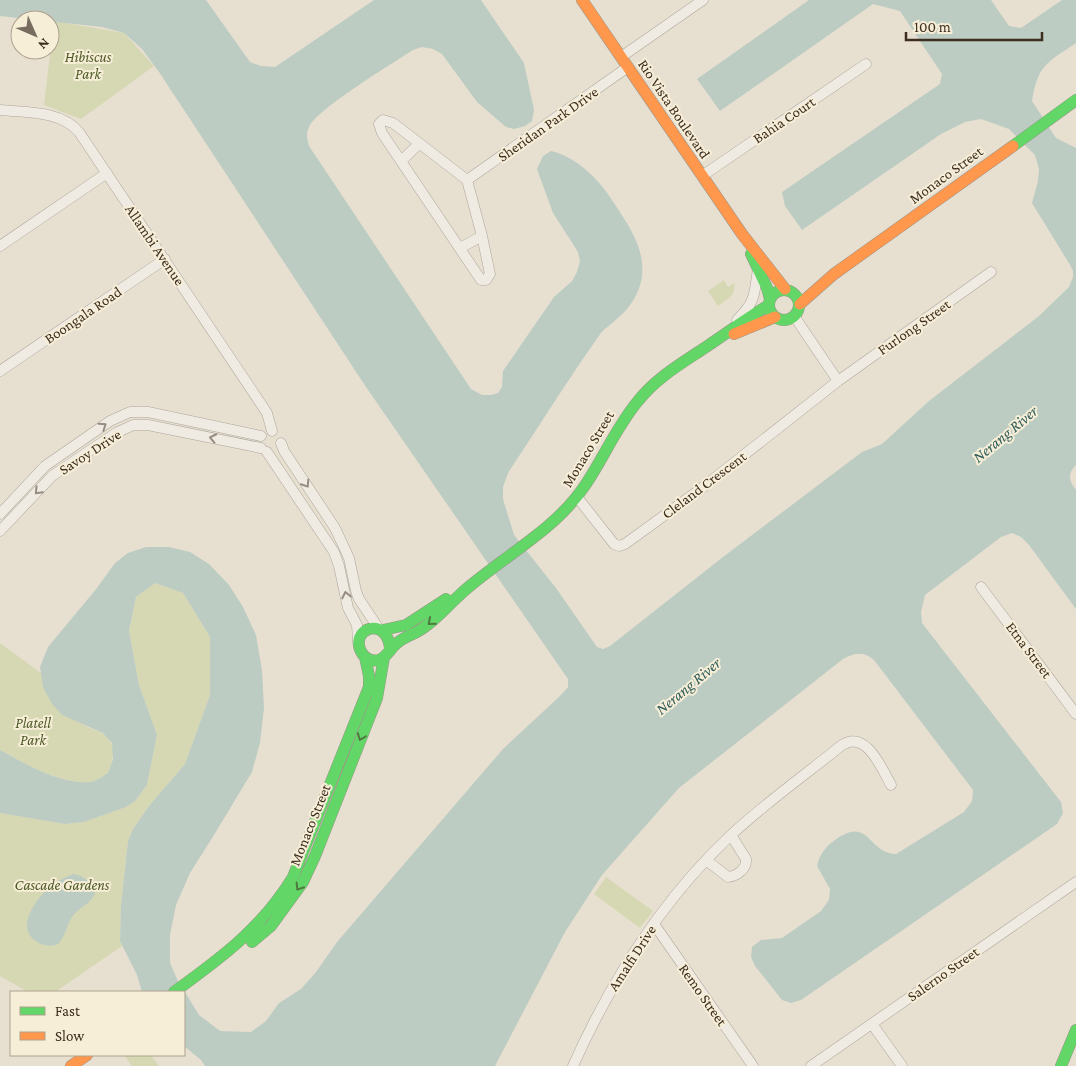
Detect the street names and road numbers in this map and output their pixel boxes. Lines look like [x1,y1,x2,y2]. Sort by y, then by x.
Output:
street label: Rio Vista Boulevard [635,56,713,162]
street label: Sheridan Park Drive [495,83,602,165]
street label: Bahia Court [750,93,819,147]
street label: Monaco Street [906,143,986,207]
street label: Allambi Avenue [122,202,188,289]
street label: Boongala Road [41,283,125,347]
street label: Furlong Street [875,295,955,359]
street label: Monaco Street [559,407,618,490]
street label: Savoy Drive [56,426,125,479]
street label: Cleland Crescent [659,448,750,522]
street label: Etna Street [1003,619,1056,682]
street label: Monaco Street [286,781,334,868]
street label: Amalfi Drive [605,922,659,994]
street label: Salerno Street [904,943,983,1004]
street label: Remo Street [676,961,731,1030]

